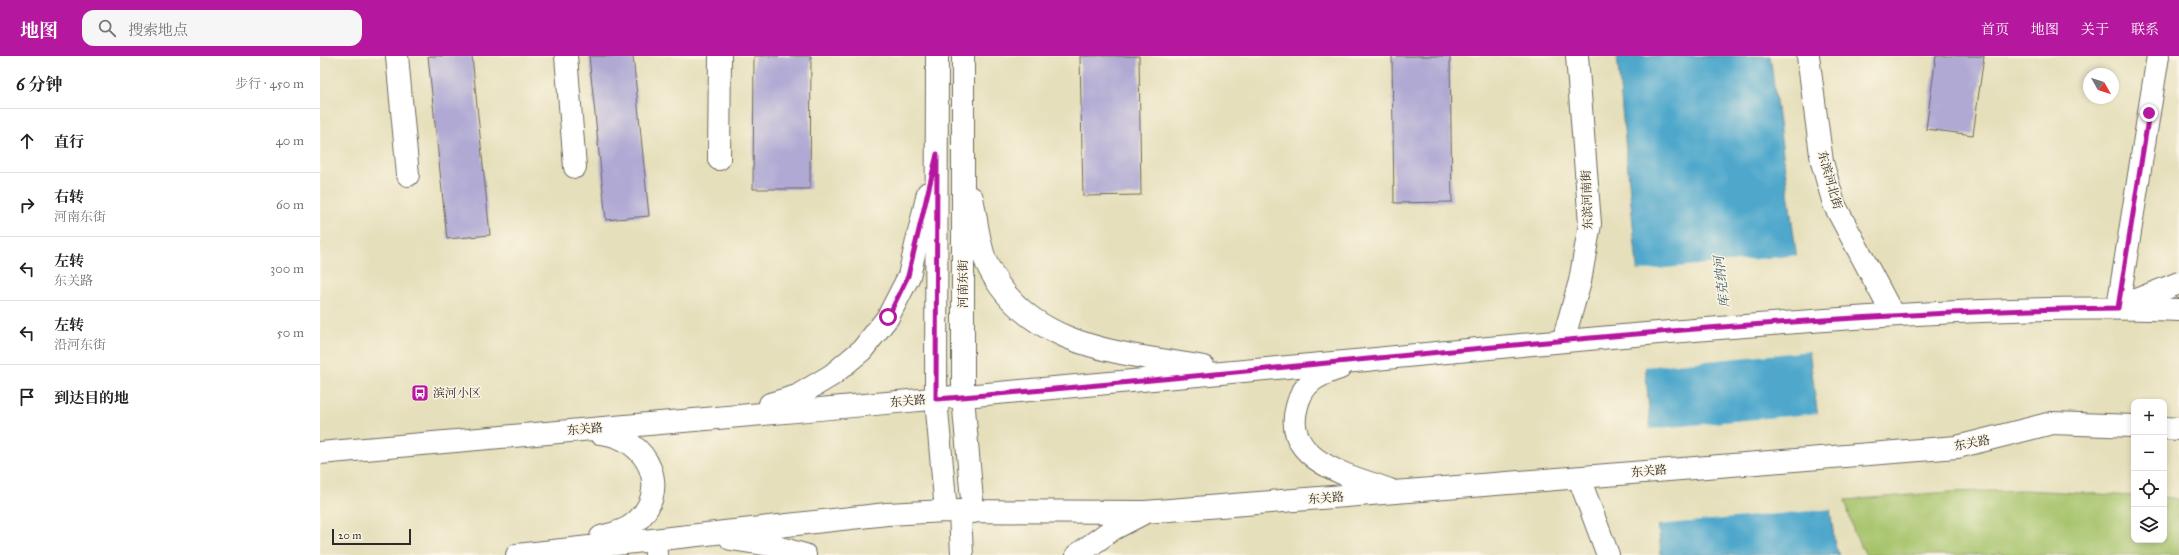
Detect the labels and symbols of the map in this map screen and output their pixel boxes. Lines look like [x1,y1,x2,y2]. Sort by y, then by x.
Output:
north arrow [2083,68,2119,104]
route end [2140,104,2158,122]
street label: 东滨河北街 [1815,149,1845,212]
street label: 东滨河南街 [1579,169,1595,230]
water label: 库克纳河 [1711,253,1733,309]
street label: 河南东街 [956,259,970,308]
route start [879,308,897,326]
bus stop icon: 滨河小区 [410,383,430,403]
place label: 滨河小区 [433,386,481,400]
street label: 东关路 [889,392,927,410]
street label: 东关路 [566,420,604,438]
street label: 东关路 [1953,433,1991,453]
street label: 东关路 [1630,462,1668,480]
street label: 东关路 [1308,490,1344,506]
scale bar [332,527,411,546]

